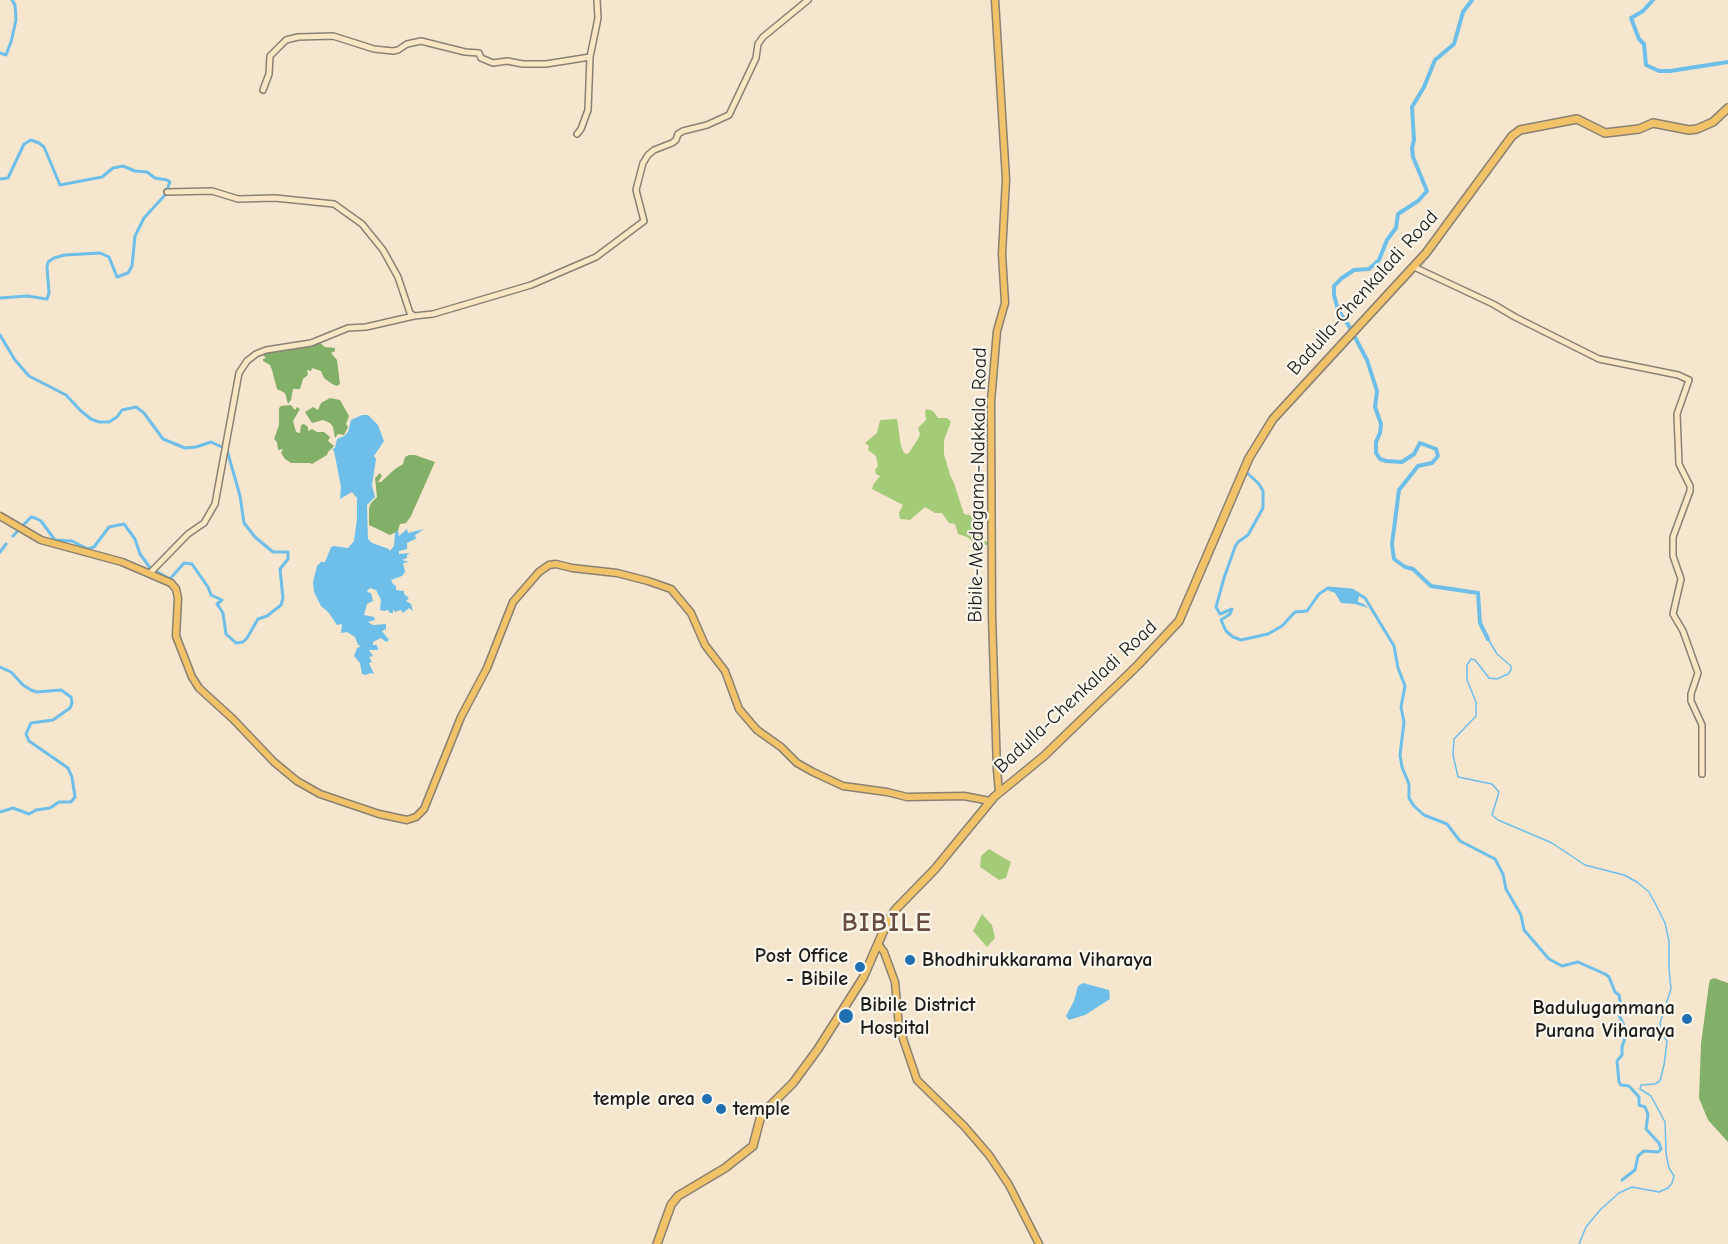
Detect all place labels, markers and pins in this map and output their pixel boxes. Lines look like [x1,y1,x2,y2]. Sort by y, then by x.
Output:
place label: Post Office - Bibile [755,944,848,991]
place label: Bhodhirukkarama Viharaya [922,948,1152,972]
marker: Bhodhirukkarama Viharaya [903,953,917,967]
marker: Post Office - Bibile [853,960,867,974]
place label: Bibile District Hospital [860,993,975,1040]
place label: Badulugammana Purana Viharaya [1533,996,1675,1043]
marker: Bibile District Hospital [837,1007,855,1025]
marker: Badulugammana Purana Viharaya [1680,1012,1694,1026]
place label: temple area [594,1087,695,1111]
marker: temple area [700,1092,714,1106]
place label: temple [733,1097,790,1121]
marker: temple [714,1102,728,1116]

